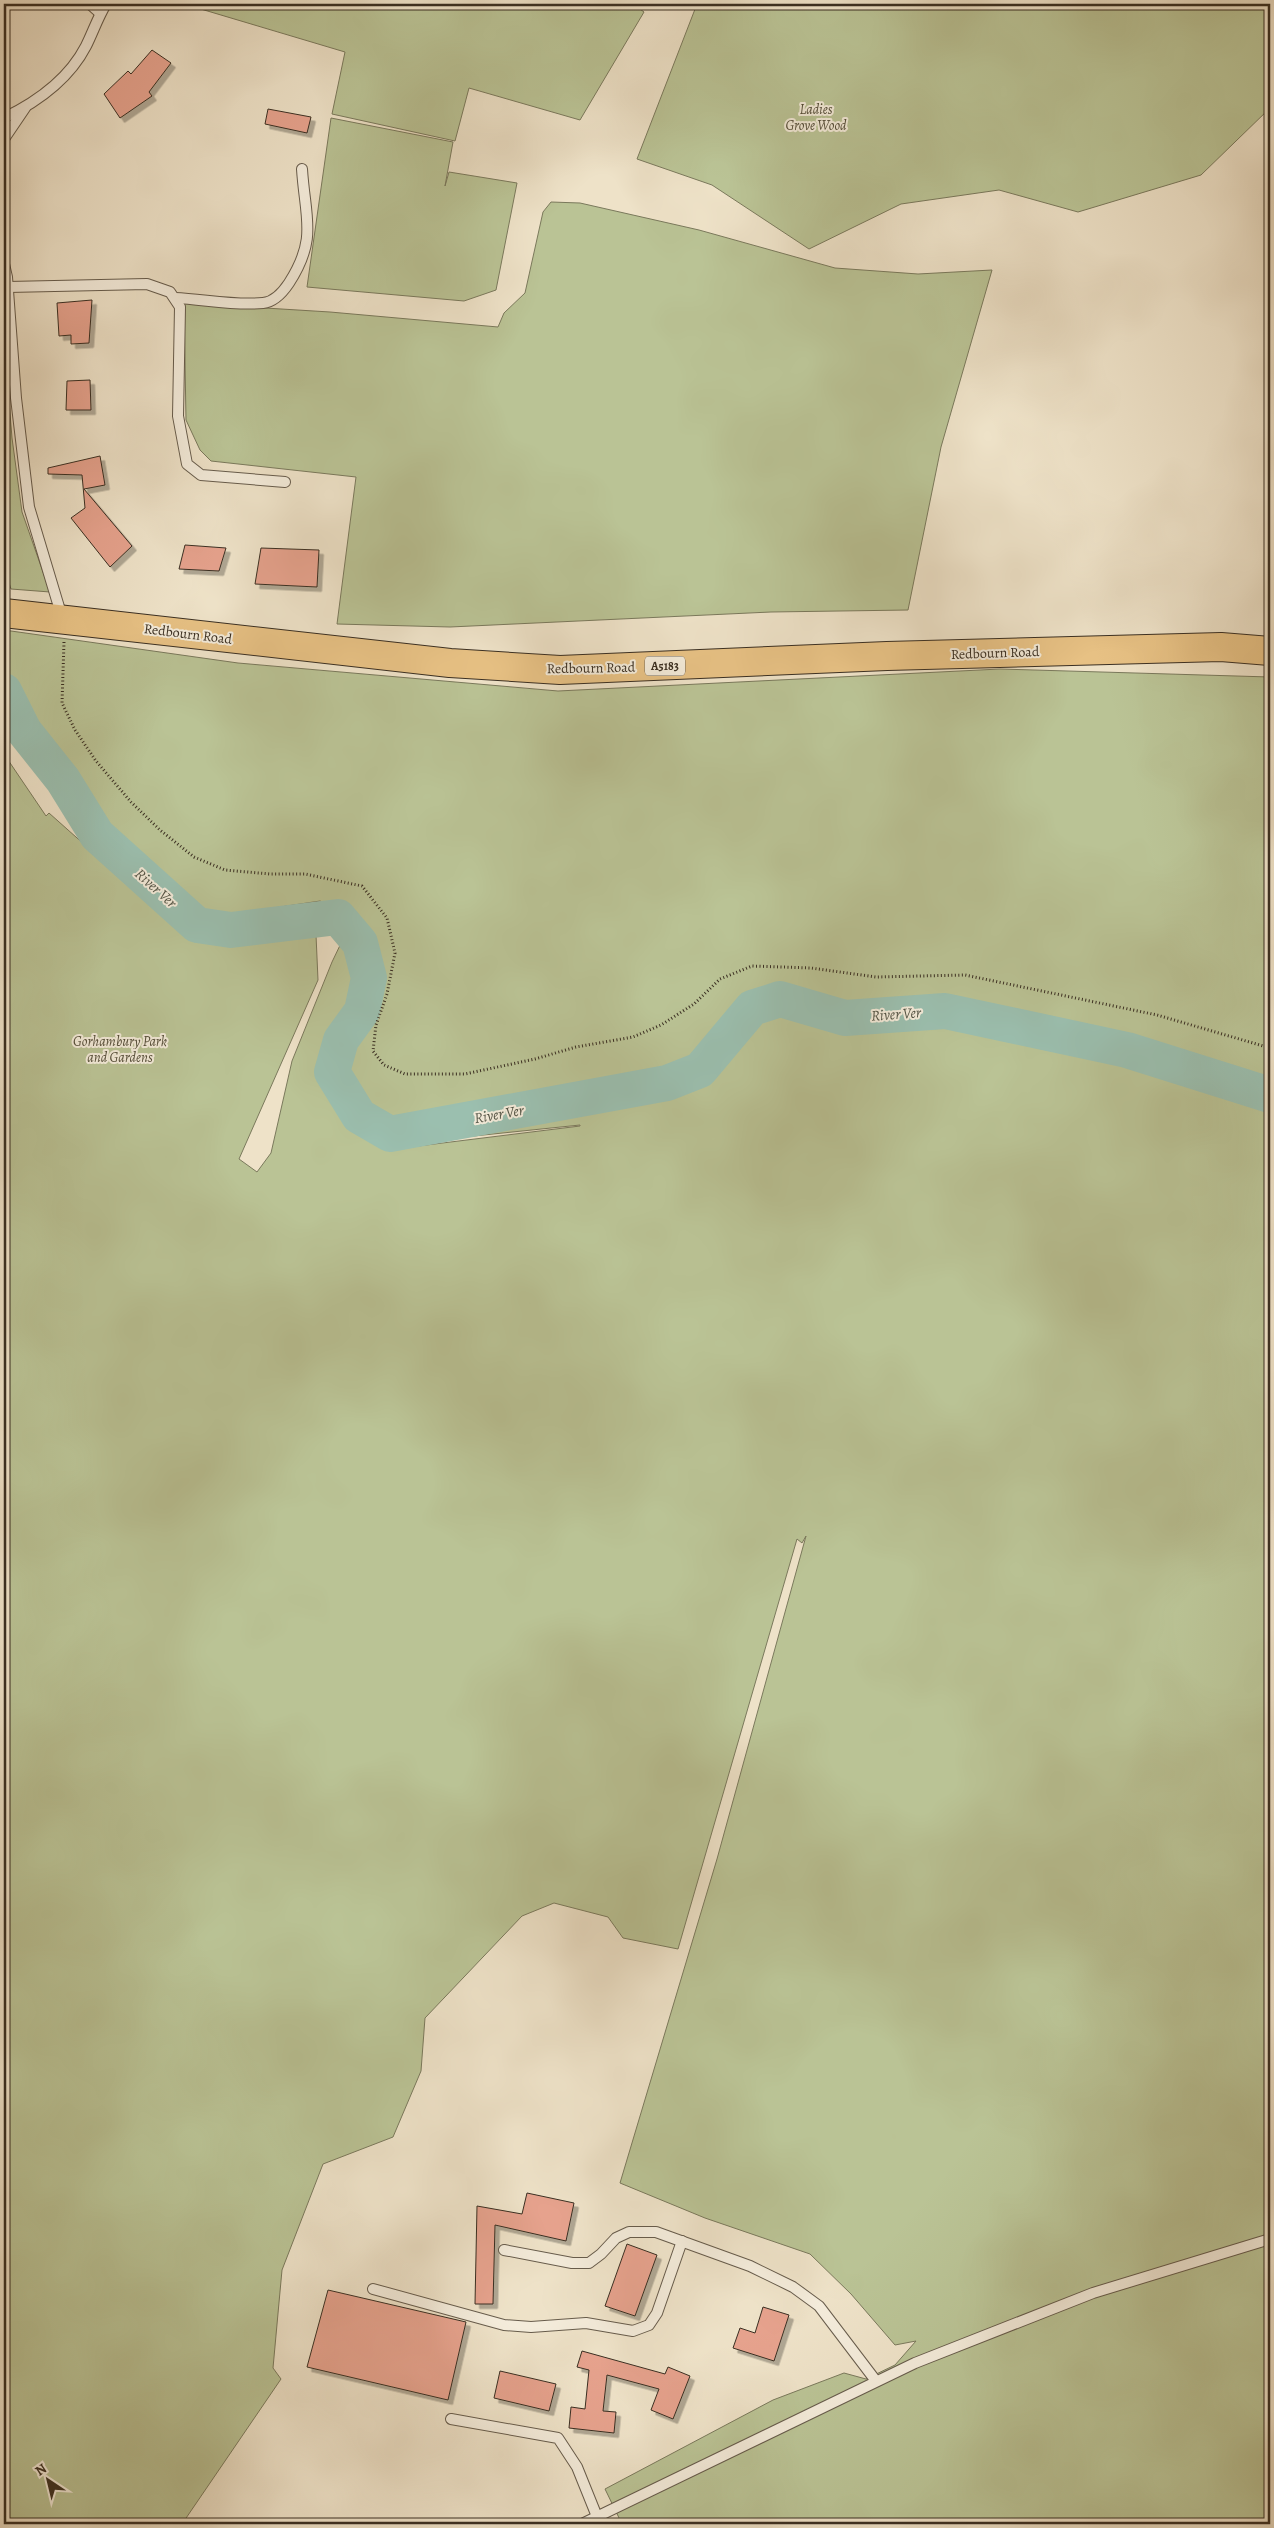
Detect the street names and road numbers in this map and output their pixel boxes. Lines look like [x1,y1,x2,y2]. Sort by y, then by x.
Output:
street label: Redbourn Road [143,619,234,649]
street label: Redbourn Road [950,642,1040,664]
road number: A5183 [645,656,685,676]
street label: Redbourn Road [547,658,636,678]

